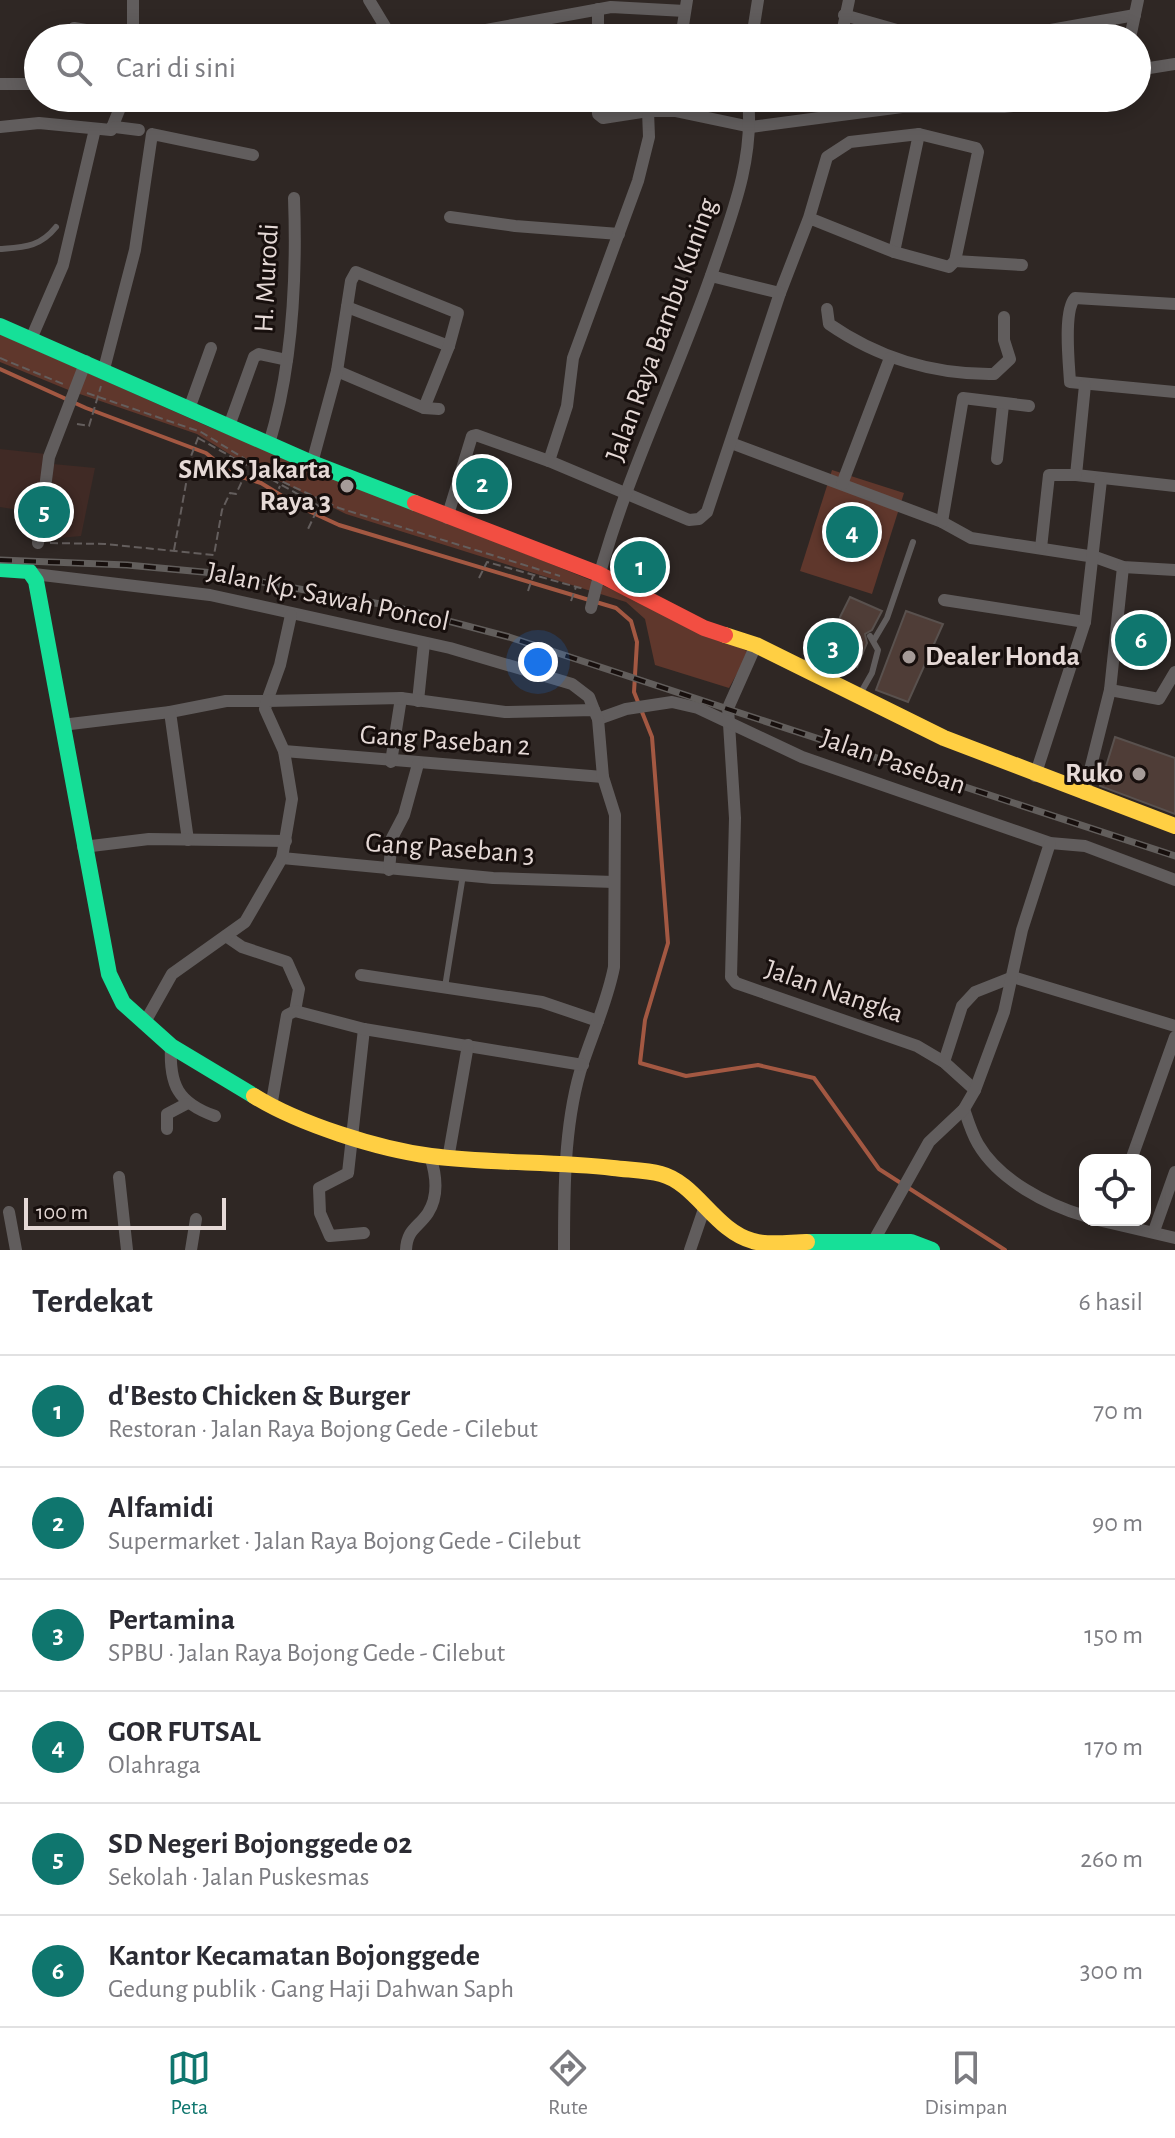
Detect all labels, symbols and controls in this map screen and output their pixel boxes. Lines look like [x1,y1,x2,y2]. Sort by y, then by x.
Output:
search box [24,24,1151,112]
icon: search [52,46,96,90]
text: Cari di sini [116,53,236,83]
street label: Jalan Raya Bambu Kuning [601,194,723,465]
street label: H. Murodi [250,223,284,333]
pin: 2 [456,454,508,514]
place label: SMKS Jakarta Raya 3 [178,456,331,516]
marker: SMKS Jakarta Raya 3 [338,477,356,495]
pin: 5 [18,482,70,542]
pin: 4 [826,502,878,562]
pin: 1 [614,537,666,597]
street label: Jalan Kp. Sawah Poncol [204,558,452,636]
pin: 6 [1115,610,1167,670]
pin: 3 [807,618,859,678]
your location [518,642,558,682]
place label: Dealer Honda [925,643,1080,671]
marker: Dealer Honda [900,648,918,666]
street label: Gang Paseban 2 [359,721,531,761]
street label: Jalan Paseban [817,724,969,800]
place label: Ruko [1065,760,1123,788]
marker: Ruko [1130,765,1148,783]
street label: Gang Paseban 3 [364,829,536,869]
street label: Jalan Nangka [761,955,907,1029]
map controls [1079,1154,1151,1226]
button: locate [1079,1154,1151,1226]
scale bar [24,1194,226,1230]
text: 100 m [36,1201,88,1223]
text: Terdekat [32,1285,153,1319]
text: 6 hasil [1079,1289,1143,1315]
text: d'Besto Chicken & Burger [108,1381,410,1411]
text: 1 [53,1398,63,1424]
text: 70 m [1093,1398,1143,1424]
text: Restoran · Jalan Raya Bojong Gede - Cilebut [108,1416,538,1442]
text: Alfamidi [108,1493,214,1523]
text: 2 [52,1510,64,1536]
text: 90 m [1092,1510,1143,1536]
text: Supermarket · Jalan Raya Bojong Gede - Cilebut [108,1528,581,1554]
text: Pertamina [108,1605,235,1635]
text: 3 [52,1622,64,1648]
text: 150 m [1084,1622,1143,1648]
text: SPBU · Jalan Raya Bojong Gede - Cilebut [108,1640,505,1666]
text: GOR FUTSAL [108,1717,261,1747]
text: 4 [51,1734,65,1760]
text: 170 m [1084,1734,1143,1760]
text: Olahraga [108,1752,201,1778]
text: SD Negeri Bojonggede 02 [108,1829,412,1859]
text: 5 [52,1846,64,1872]
text: 260 m [1080,1846,1143,1872]
text: Sekolah · Jalan Puskesmas [108,1864,369,1890]
text: Kantor Kecamatan Bojonggede [108,1941,480,1971]
text: 6 [52,1958,64,1984]
text: 300 m [1080,1958,1143,1984]
text: Gedung publik · Gang Haji Dahwan Saph [108,1976,514,2002]
tab: Peta [167,2046,211,2120]
tab: Rute [546,2046,590,2120]
tab: Disimpan [925,2046,1008,2120]

